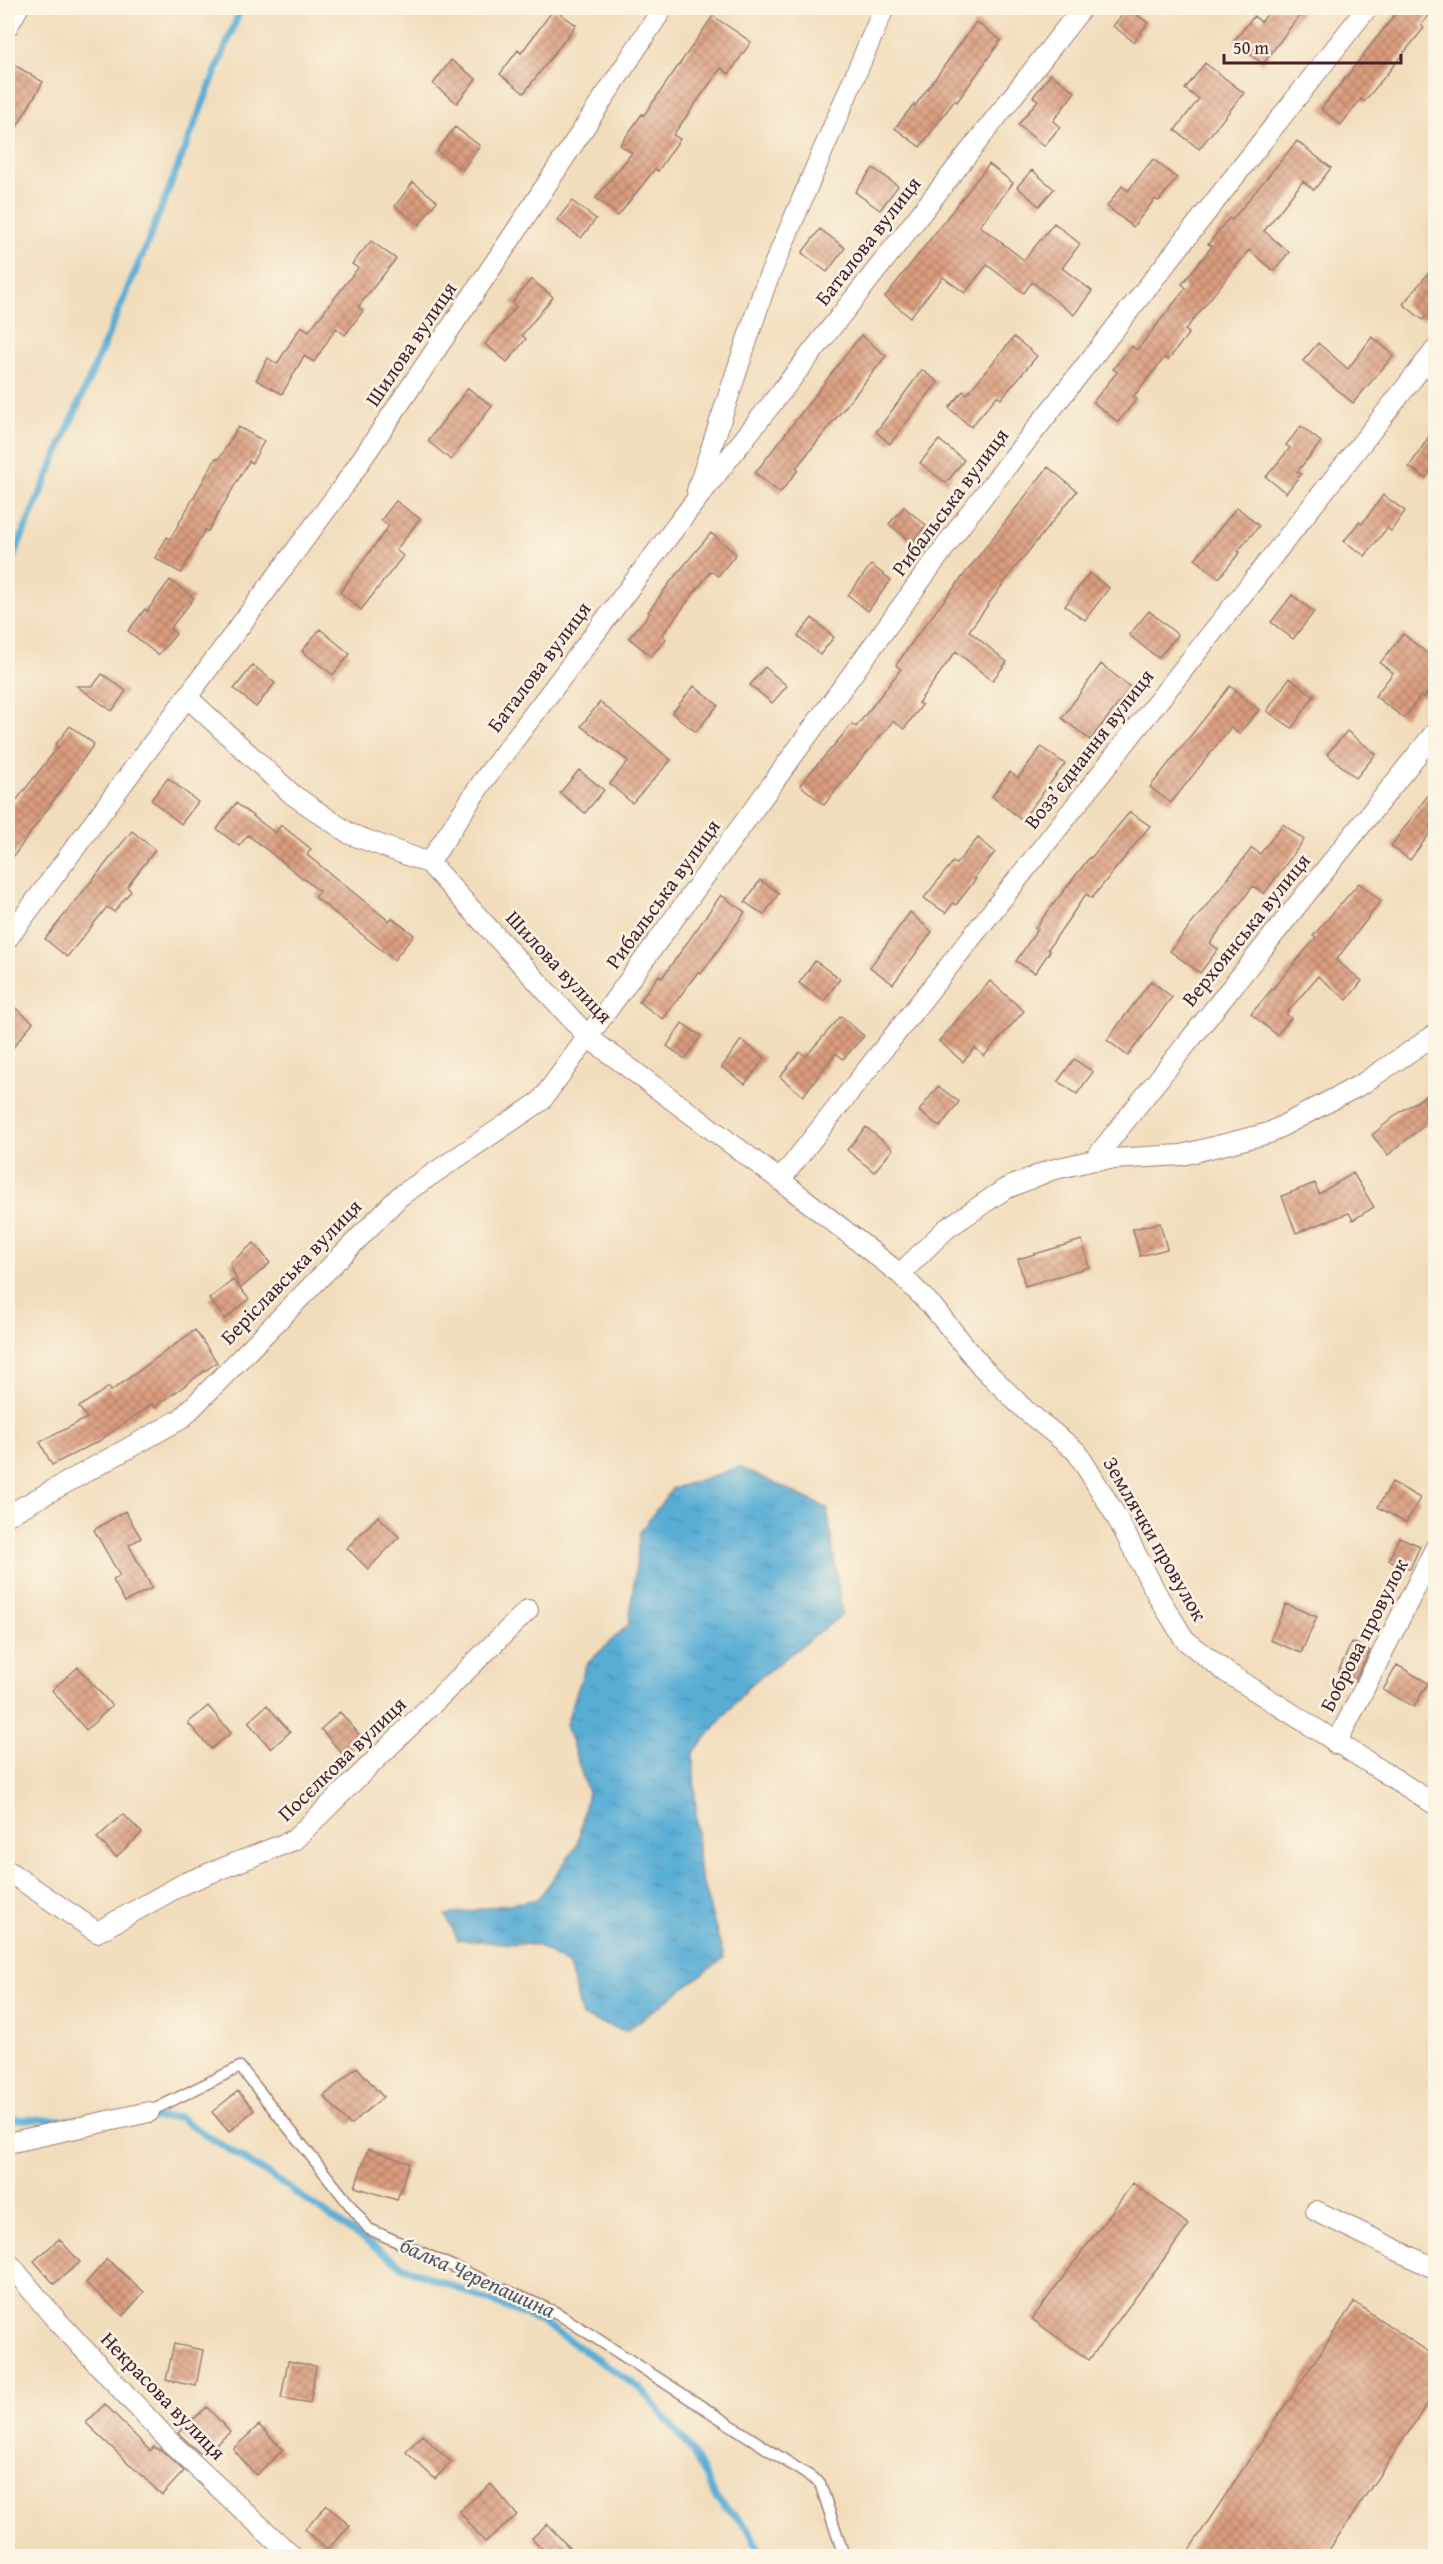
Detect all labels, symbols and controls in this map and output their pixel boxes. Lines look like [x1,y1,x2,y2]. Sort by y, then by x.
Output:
scale bar [1224,27,1401,65]
text: 50 m [1233,34,1269,61]
street label: Баталова вулиця [807,169,928,312]
street label: Шилова вулиця [357,275,464,412]
street label: Рибальська вулиця [884,421,1016,582]
street label: Баталова вулиця [479,594,598,739]
street label: Возз’єднання вулиця [1016,662,1161,835]
street label: Рибальська вулиця [598,812,728,975]
street label: Верхоянська вулиця [1174,846,1318,1013]
street label: Шилова вулиця [499,903,620,1030]
street label: Беріславська вулиця [213,1191,369,1352]
street label: Землячки провулок [1096,1451,1215,1627]
street label: Боброва провулок [1312,1553,1416,1717]
street label: Посєлкова вулиця [270,1689,413,1828]
water label: балка Черепашина [395,2229,561,2325]
street label: Некрасова вулиця [94,2324,233,2467]

